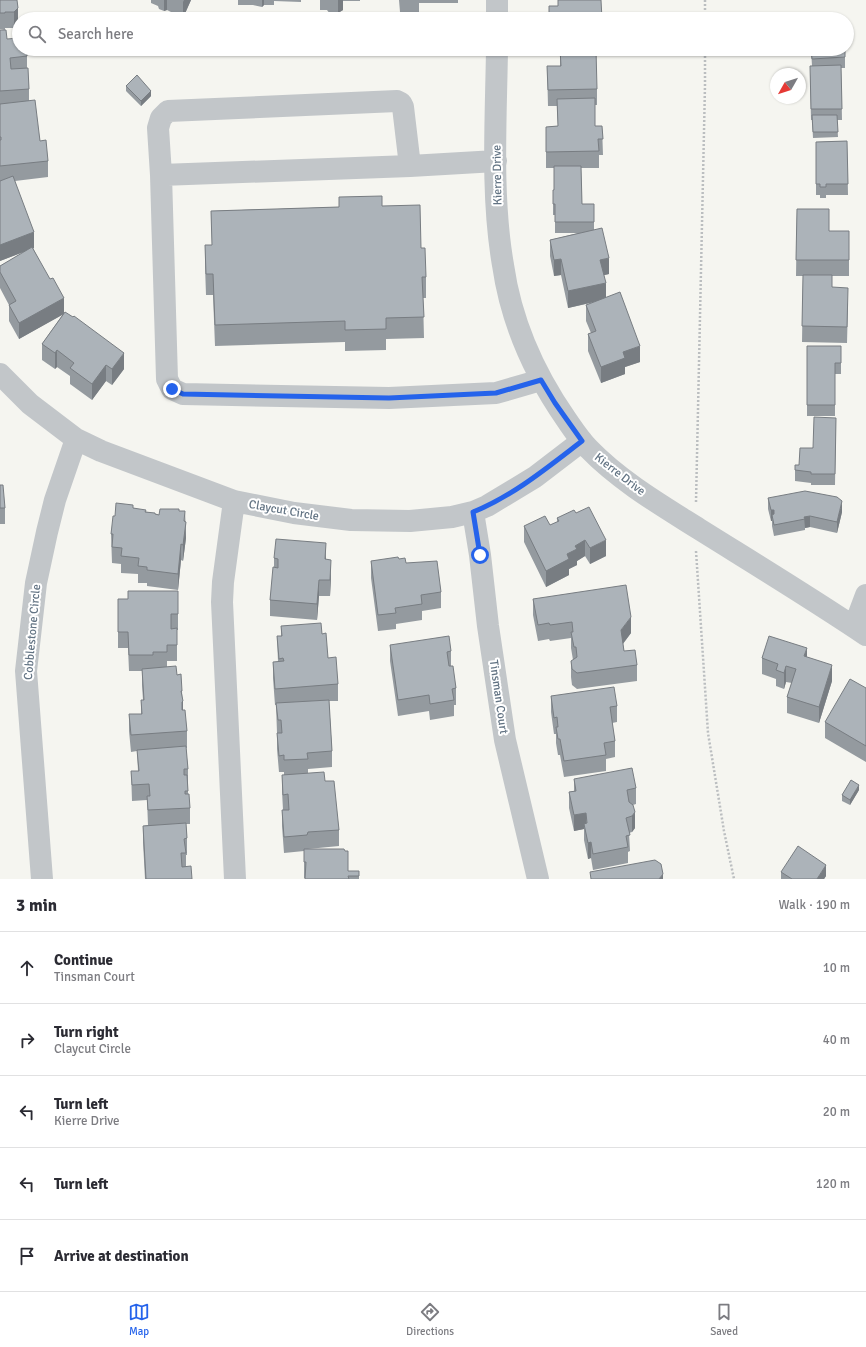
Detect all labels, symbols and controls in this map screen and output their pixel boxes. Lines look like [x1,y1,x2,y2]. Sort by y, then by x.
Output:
search box [12,12,854,56]
icon: search [26,23,48,45]
text: Search here [58,25,134,43]
north arrow [770,68,806,104]
street label: Kierre Drive [489,145,506,205]
route end [163,380,181,398]
street label: Kierre Drive [591,450,648,499]
street label: Claycut Circle [248,497,320,524]
route start [471,546,489,564]
street label: Cobblestone Circle [21,584,44,681]
street label: Tinsman Court [486,659,511,735]
text: 3 min [16,895,57,916]
text: Walk · 190 m [779,897,850,913]
text: Continue [54,951,113,969]
icon: ahead [16,957,38,979]
text: 10 m [823,960,850,976]
text: Tinsman Court [54,969,135,985]
text: Turn right [54,1023,119,1041]
icon: right [16,1029,38,1051]
text: 40 m [823,1032,850,1048]
text: Claycut Circle [54,1041,131,1057]
text: Turn left [54,1095,108,1113]
icon: left [16,1101,38,1123]
text: 20 m [823,1104,850,1120]
text: Kierre Drive [54,1113,120,1129]
icon: left [16,1173,38,1195]
text: Turn left [54,1175,108,1193]
text: 120 m [816,1176,850,1192]
icon: arrive [16,1245,38,1267]
text: Arrive at destination [54,1247,189,1265]
tab: Map [128,1301,150,1338]
tab: Directions [406,1301,454,1338]
tab: Saved [710,1301,738,1338]

